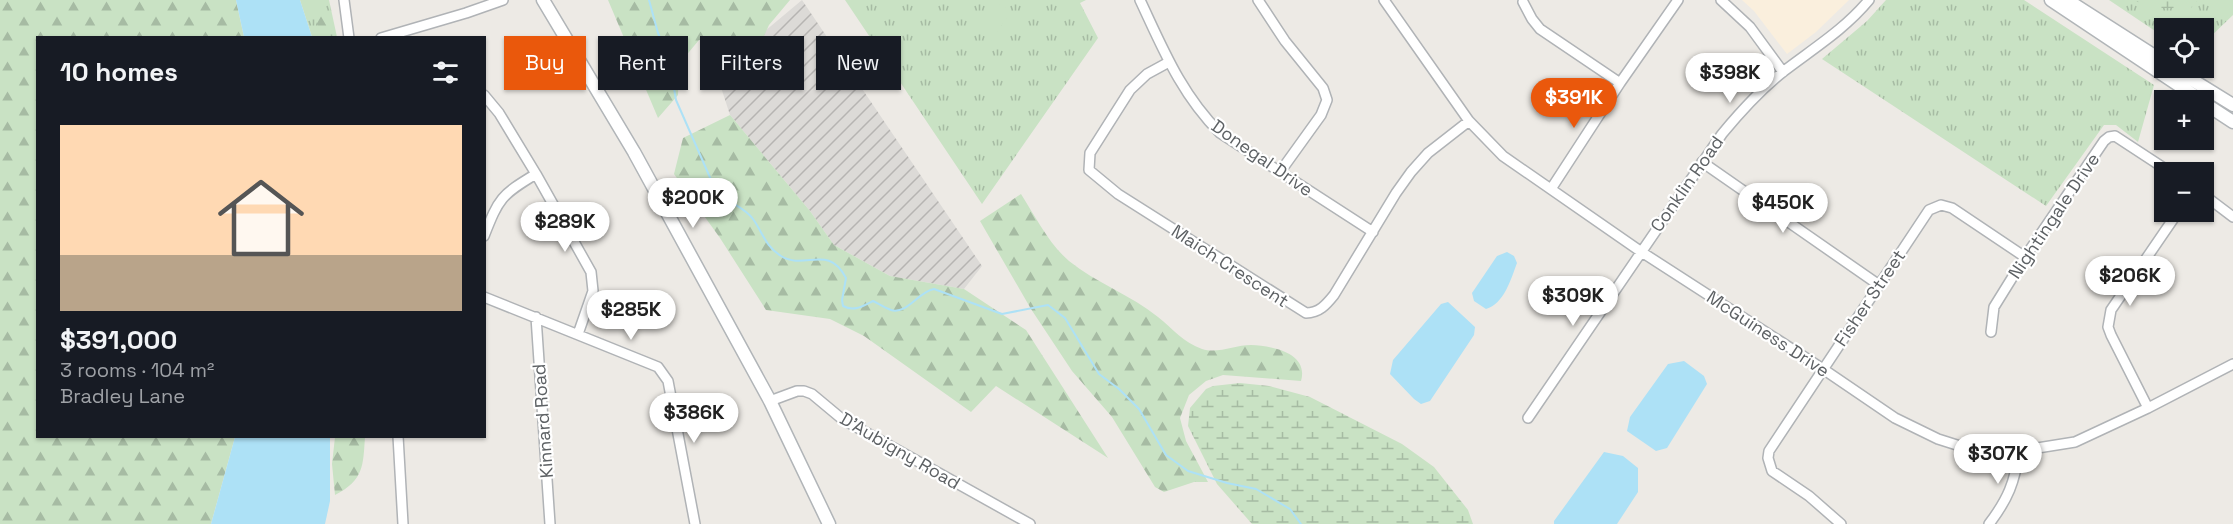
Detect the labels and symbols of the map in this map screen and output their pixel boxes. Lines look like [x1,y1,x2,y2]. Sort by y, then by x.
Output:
pin: $398K [1688,53,1772,104]
pin: $391K [1532,78,1616,129]
street label: Donegal Drive [1207,114,1318,201]
street label: Conklin Road [1645,131,1728,236]
street label: Nightingale Drive [2003,148,2104,283]
pin: $200K [651,178,735,229]
pin: $450K [1741,183,1825,234]
pin: $289K [523,202,607,253]
street label: Maich Crescent [1167,219,1293,312]
street label: Fisher Street [1829,245,1910,350]
pin: $206K [2088,256,2172,307]
pin: $309K [1531,276,1615,327]
street label: McGuiness Drive [1702,285,1834,382]
pin: $285K [589,290,673,341]
street label: Kinnard Road [527,363,558,479]
pin: $386K [652,393,736,444]
street label: D'Aubigny Road [836,407,965,494]
pin: $307K [1956,434,2040,485]

